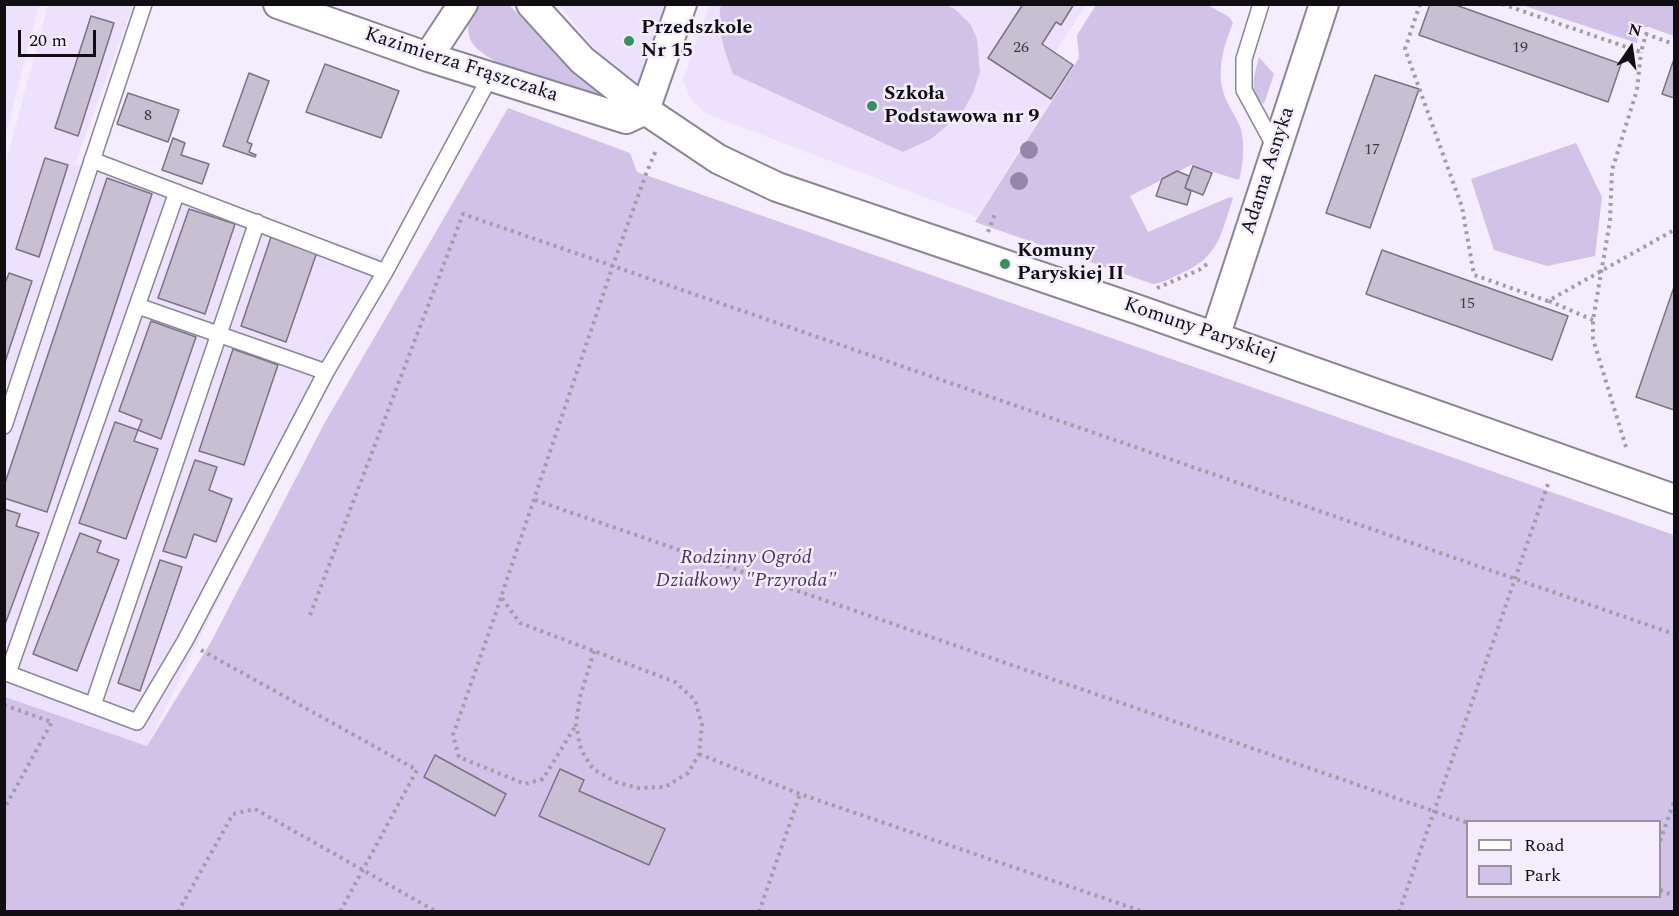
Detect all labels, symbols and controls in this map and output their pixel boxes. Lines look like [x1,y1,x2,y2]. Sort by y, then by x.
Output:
place label: Przedszkole Nr 15 [641,17,753,64]
text: N [1626,17,1644,44]
scale bar [21,18,99,56]
north arrow [1601,18,1661,78]
street label: Kazimierza Frąszczaka [361,23,561,109]
text: 20 m [29,27,67,54]
marker: Przedszkole Nr 15 [622,34,636,48]
house number: 26 [1013,39,1029,59]
house number: 19 [1512,39,1528,59]
place label: Szkoła Podstawowa nr 9 [884,83,1039,130]
marker: Szkoła Podstawowa nr 9 [865,99,879,113]
street label: Adama Asnyka [1237,104,1301,238]
house number: 8 [144,107,152,127]
house number: 17 [1364,141,1380,161]
place label: Komuny Paryskiej II [1017,240,1124,287]
marker: Komuny Paryskiej II [998,257,1012,271]
street label: Komuny Paryskiej [1120,294,1280,368]
house number: 15 [1459,295,1475,315]
park label: Rodzinny Ogród Działkowy "Przyroda" [655,547,837,594]
legend [1466,820,1661,898]
text: Road [1524,832,1565,859]
text: Park [1524,862,1561,889]

